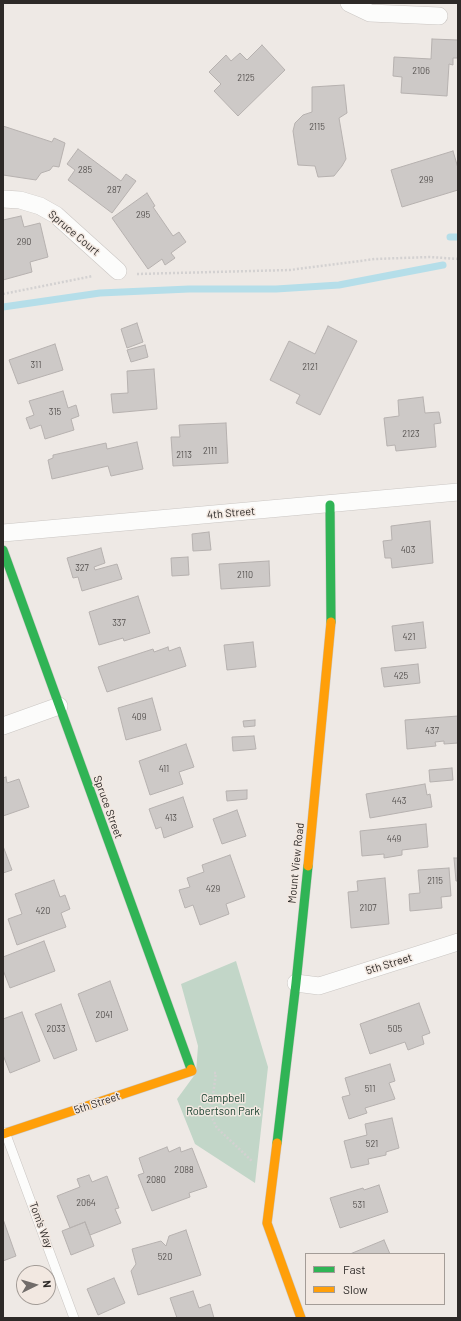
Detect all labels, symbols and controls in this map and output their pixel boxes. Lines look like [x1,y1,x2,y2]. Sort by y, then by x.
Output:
house number: 2106 [412,66,430,76]
house number: 2125 [237,73,255,83]
house number: 2115 [309,122,325,132]
house number: 285 [78,165,92,175]
house number: 299 [419,175,433,185]
house number: 287 [107,185,121,195]
street label: Spruce Court [46,208,102,258]
house number: 295 [136,210,150,220]
house number: 290 [17,237,31,247]
house number: 311 [31,360,41,370]
house number: 2121 [302,362,318,372]
house number: 315 [49,407,61,417]
house number: 2123 [402,429,420,439]
house number: 2111 [203,446,217,456]
house number: 2113 [176,450,192,460]
street label: 4th Street [206,504,256,522]
house number: 403 [401,545,415,555]
house number: 327 [75,563,89,573]
house number: 2110 [237,570,253,580]
house number: 337 [112,618,126,628]
house number: 421 [403,632,415,642]
house number: 425 [394,671,408,681]
house number: 409 [132,712,146,722]
house number: 437 [425,726,439,736]
house number: 411 [159,764,169,774]
street label: Spruce Street [90,774,126,840]
house number: 443 [392,796,406,806]
house number: 413 [165,813,177,823]
street label: Mount View Road [285,822,307,904]
house number: 449 [387,834,401,844]
house number: 2115 [427,876,443,886]
house number: 429 [206,884,220,894]
house number: 2107 [359,903,377,913]
house number: 420 [36,906,50,916]
street label: 5th Street [364,951,414,977]
house number: 2041 [95,1010,113,1020]
house number: 2033 [46,1024,66,1034]
house number: 505 [388,1024,402,1034]
house number: 511 [365,1084,375,1094]
street label: 5th Street [72,1089,122,1117]
park label: Campbell Robertson Park [186,1091,260,1117]
house number: 521 [366,1139,378,1149]
house number: 2088 [174,1165,194,1175]
house number: 2080 [146,1175,166,1185]
house number: 2064 [76,1198,96,1208]
street label: Tom's Way [26,1200,56,1250]
house number: 531 [353,1200,365,1210]
house number: 520 [158,1252,172,1262]
legend [305,1253,445,1305]
text: Fast [343,1262,366,1276]
north arrow [16,1265,56,1305]
text: N [41,1280,54,1288]
text: Slow [343,1282,368,1296]

